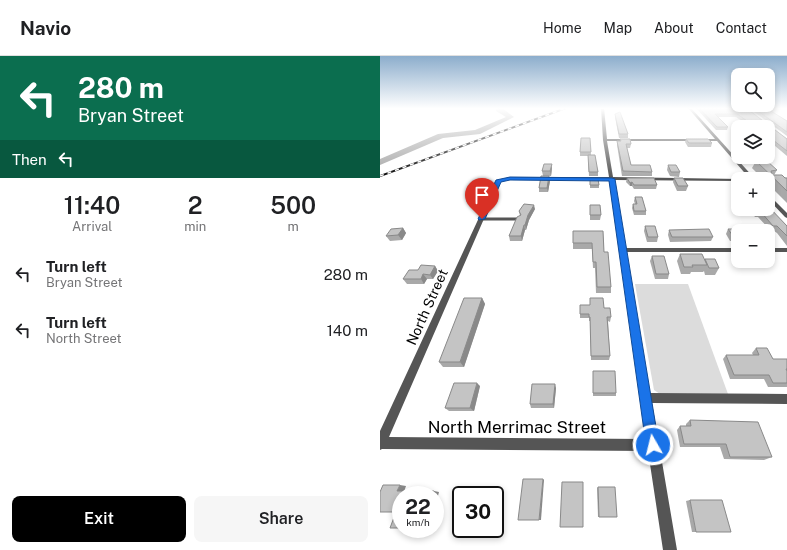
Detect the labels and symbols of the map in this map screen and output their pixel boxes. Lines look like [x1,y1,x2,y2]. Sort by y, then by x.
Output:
pin [465,178,499,219]
street label: North Street [403,267,451,347]
street label: North Merrimac Street [428,417,606,437]
position arrow [632,424,674,466]
speed limit sign: 30 [452,486,504,538]

